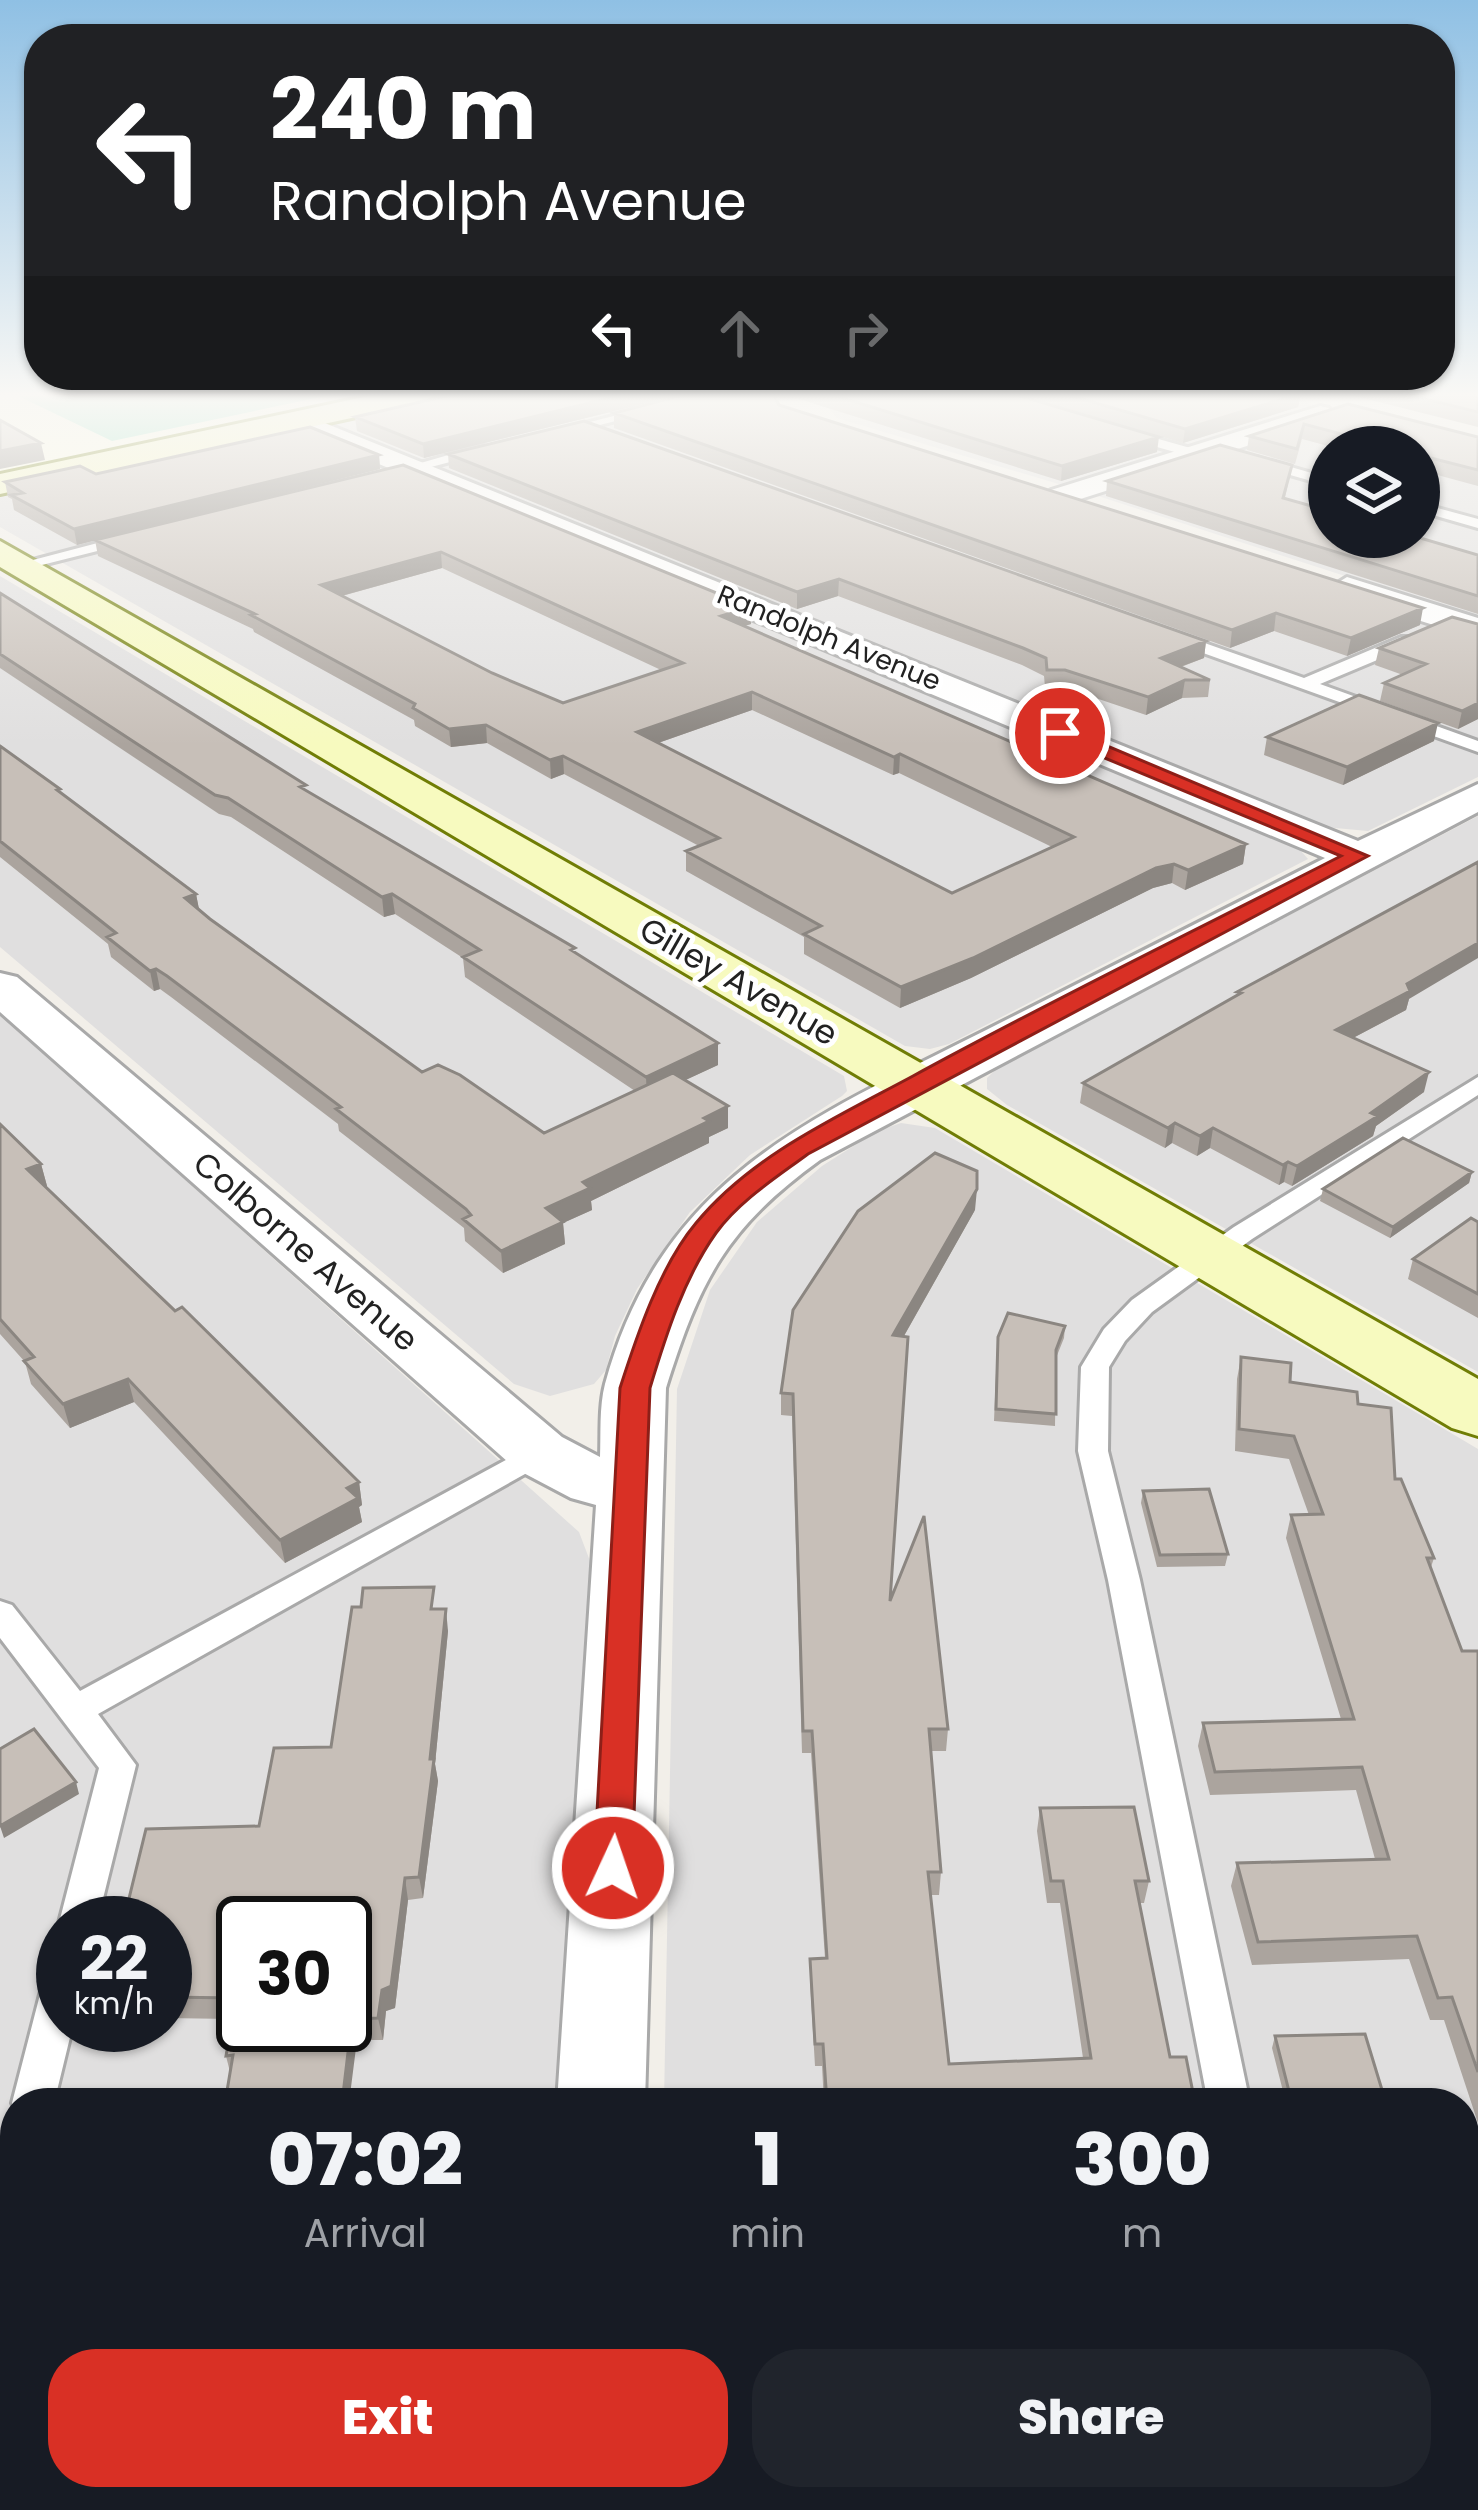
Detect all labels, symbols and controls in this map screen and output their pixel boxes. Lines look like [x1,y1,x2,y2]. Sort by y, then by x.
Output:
text: 240 m [270,51,536,168]
icon: left [72,72,228,228]
text: Randolph Avenue [270,163,747,239]
icon: left [581,300,647,366]
icon: ahead [707,300,773,366]
icon: right [833,300,899,366]
map controls [1308,426,1440,558]
button: layers [1308,426,1440,558]
street label: Randolph Avenue [712,576,947,699]
pin [1009,682,1111,784]
icon: arrive [1027,700,1093,766]
street label: Gilley Avenue [631,906,847,1057]
street label: Colborne Avenue [183,1140,429,1363]
position arrow [550,1805,676,1931]
speed limit sign: 30 [216,1896,372,2052]
text: 22 [80,1917,148,2001]
text: km/h [74,1982,154,2025]
text: 07:02 [268,2109,463,2210]
text: 1 [754,2109,782,2210]
text: 300 [1073,2109,1211,2210]
text: Arrival [304,2206,427,2261]
text: min [730,2206,805,2261]
text: m [1122,2206,1162,2261]
button: Exit [48,2349,728,2487]
button: Share [752,2349,1431,2487]

